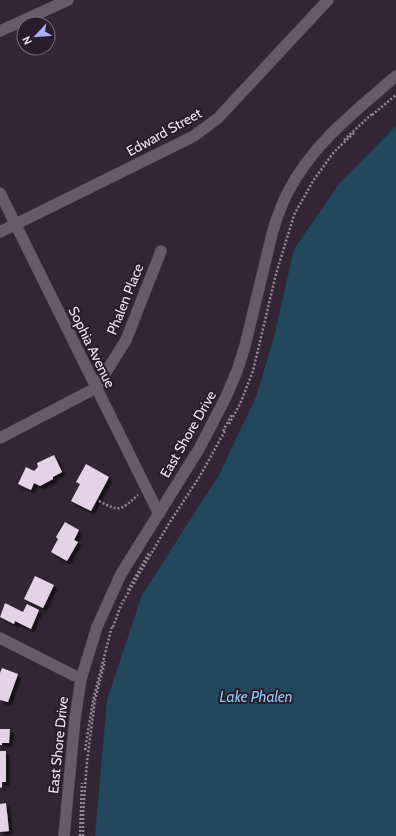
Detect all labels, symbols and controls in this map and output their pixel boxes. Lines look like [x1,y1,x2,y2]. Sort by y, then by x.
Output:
north arrow [16,16,56,56]
text: N [19,34,35,47]
street label: Edward Street [123,104,205,160]
street label: Phalen Place [103,261,147,337]
street label: Sophia Avenue [65,303,119,391]
street label: East Shore Drive [156,387,220,481]
water label: Lake Phalen [220,688,292,706]
street label: East Shore Drive [44,696,72,794]

